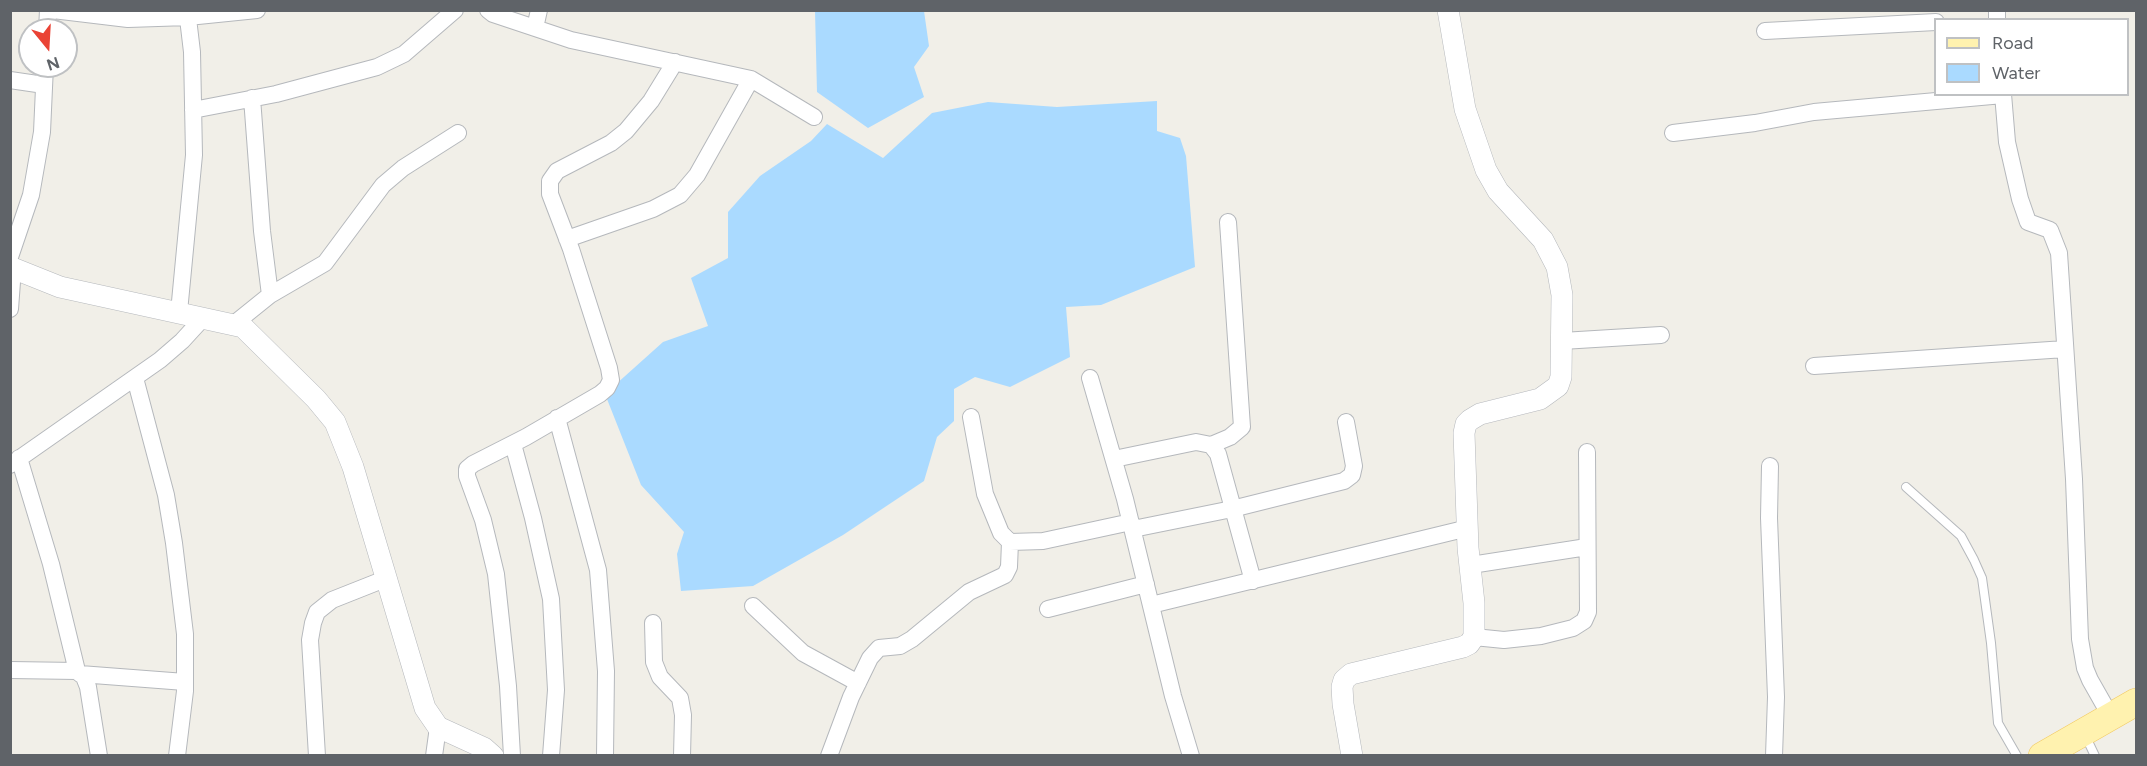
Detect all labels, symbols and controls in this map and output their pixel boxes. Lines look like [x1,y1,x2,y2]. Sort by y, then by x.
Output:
north arrow [18,18,78,78]
legend [1934,18,2129,96]
text: Road [1992,32,2033,54]
text: N [44,53,62,75]
text: Water [1992,62,2040,84]

